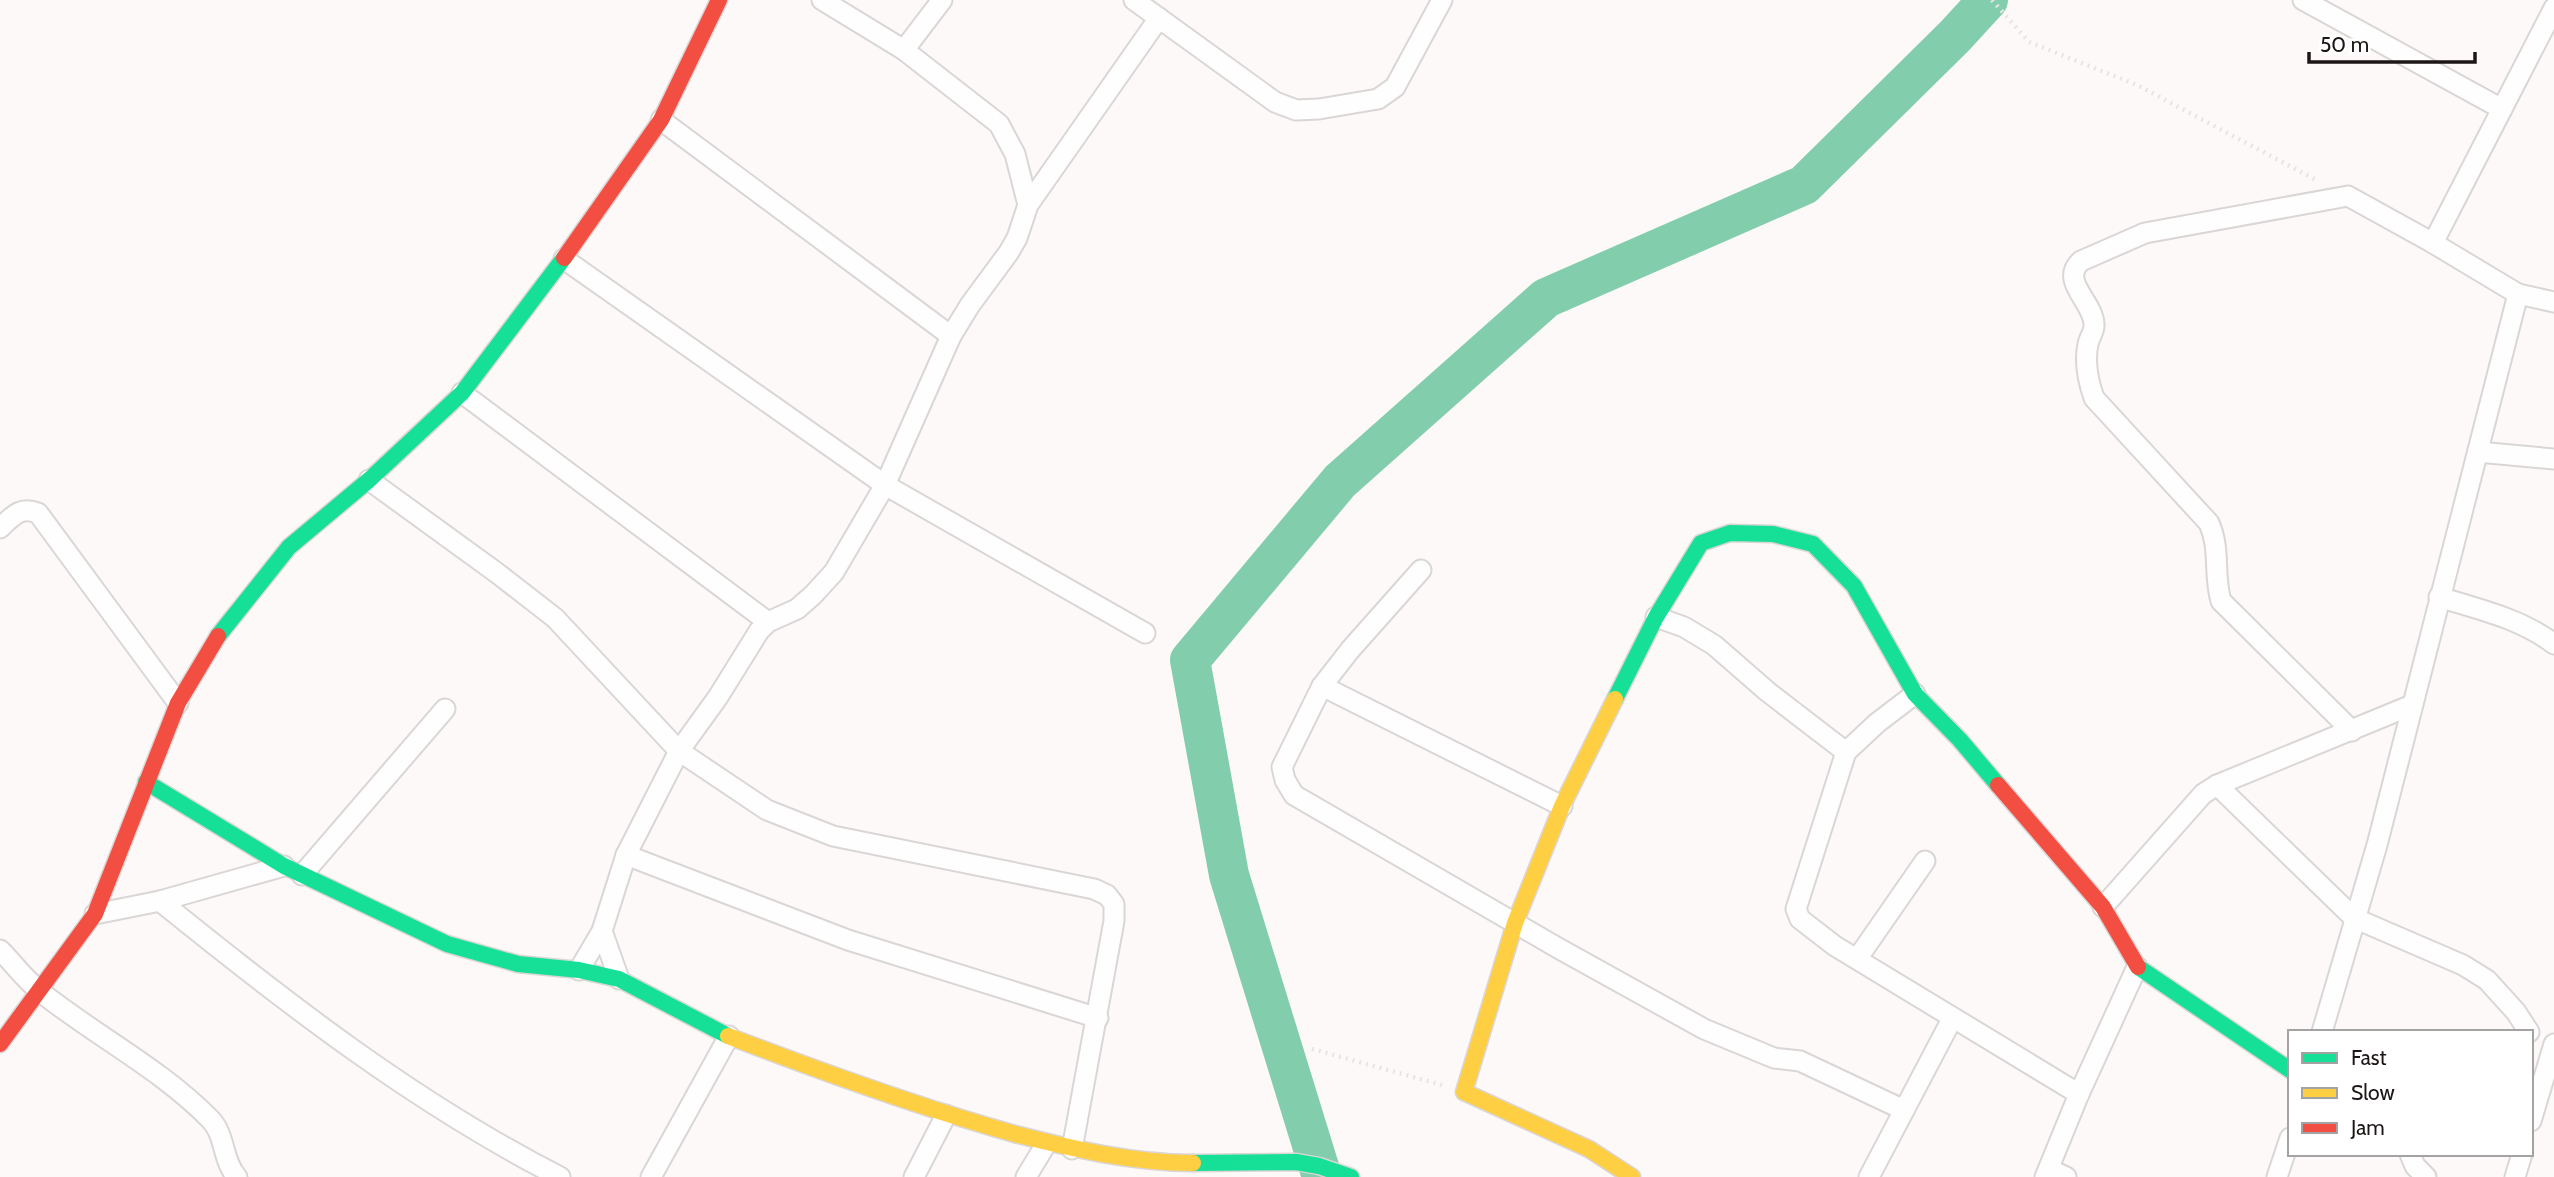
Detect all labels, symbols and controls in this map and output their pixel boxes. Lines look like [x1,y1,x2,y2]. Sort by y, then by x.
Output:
scale bar [2309,21,2475,65]
text: 50 m [2320,32,2369,57]
legend [2288,1030,2533,1156]
text: Fast [2351,1045,2387,1070]
text: Slow [2351,1080,2395,1105]
text: Jam [2350,1115,2385,1140]

